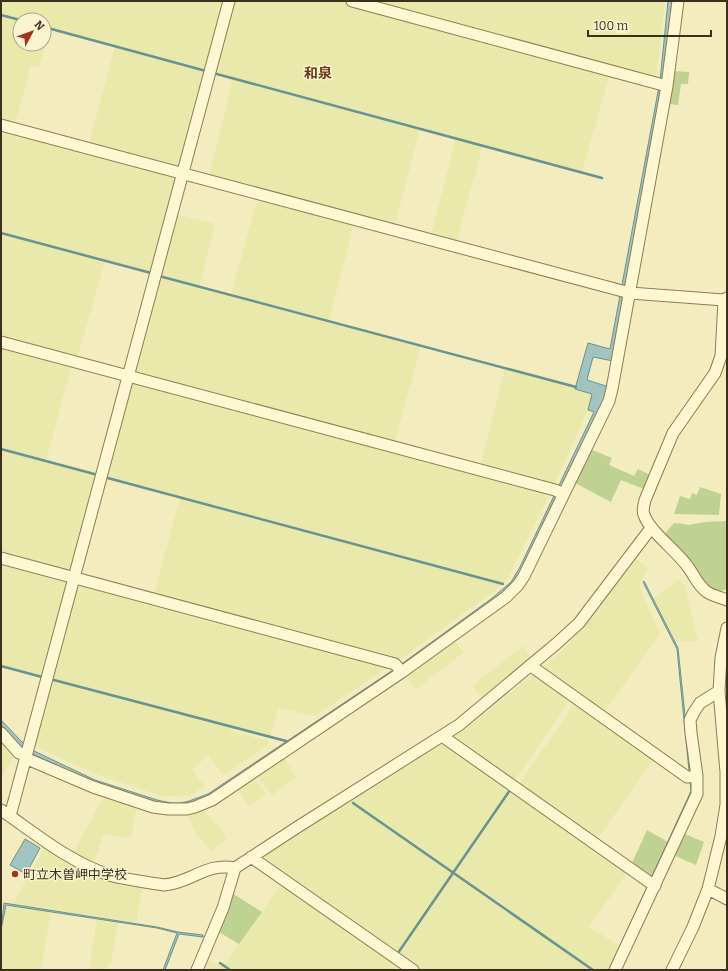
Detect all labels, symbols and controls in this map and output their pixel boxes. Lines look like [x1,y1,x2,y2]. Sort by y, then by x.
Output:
north arrow [12,12,52,52]
scale bar [588,12,711,38]
text: N [31,18,47,34]
text: 100 m [594,19,629,33]
district label: 和泉 [304,65,332,82]
place label: 町立木曽岬中学校 [23,867,127,882]
marker: 町立木曽岬中学校 [10,869,20,879]

